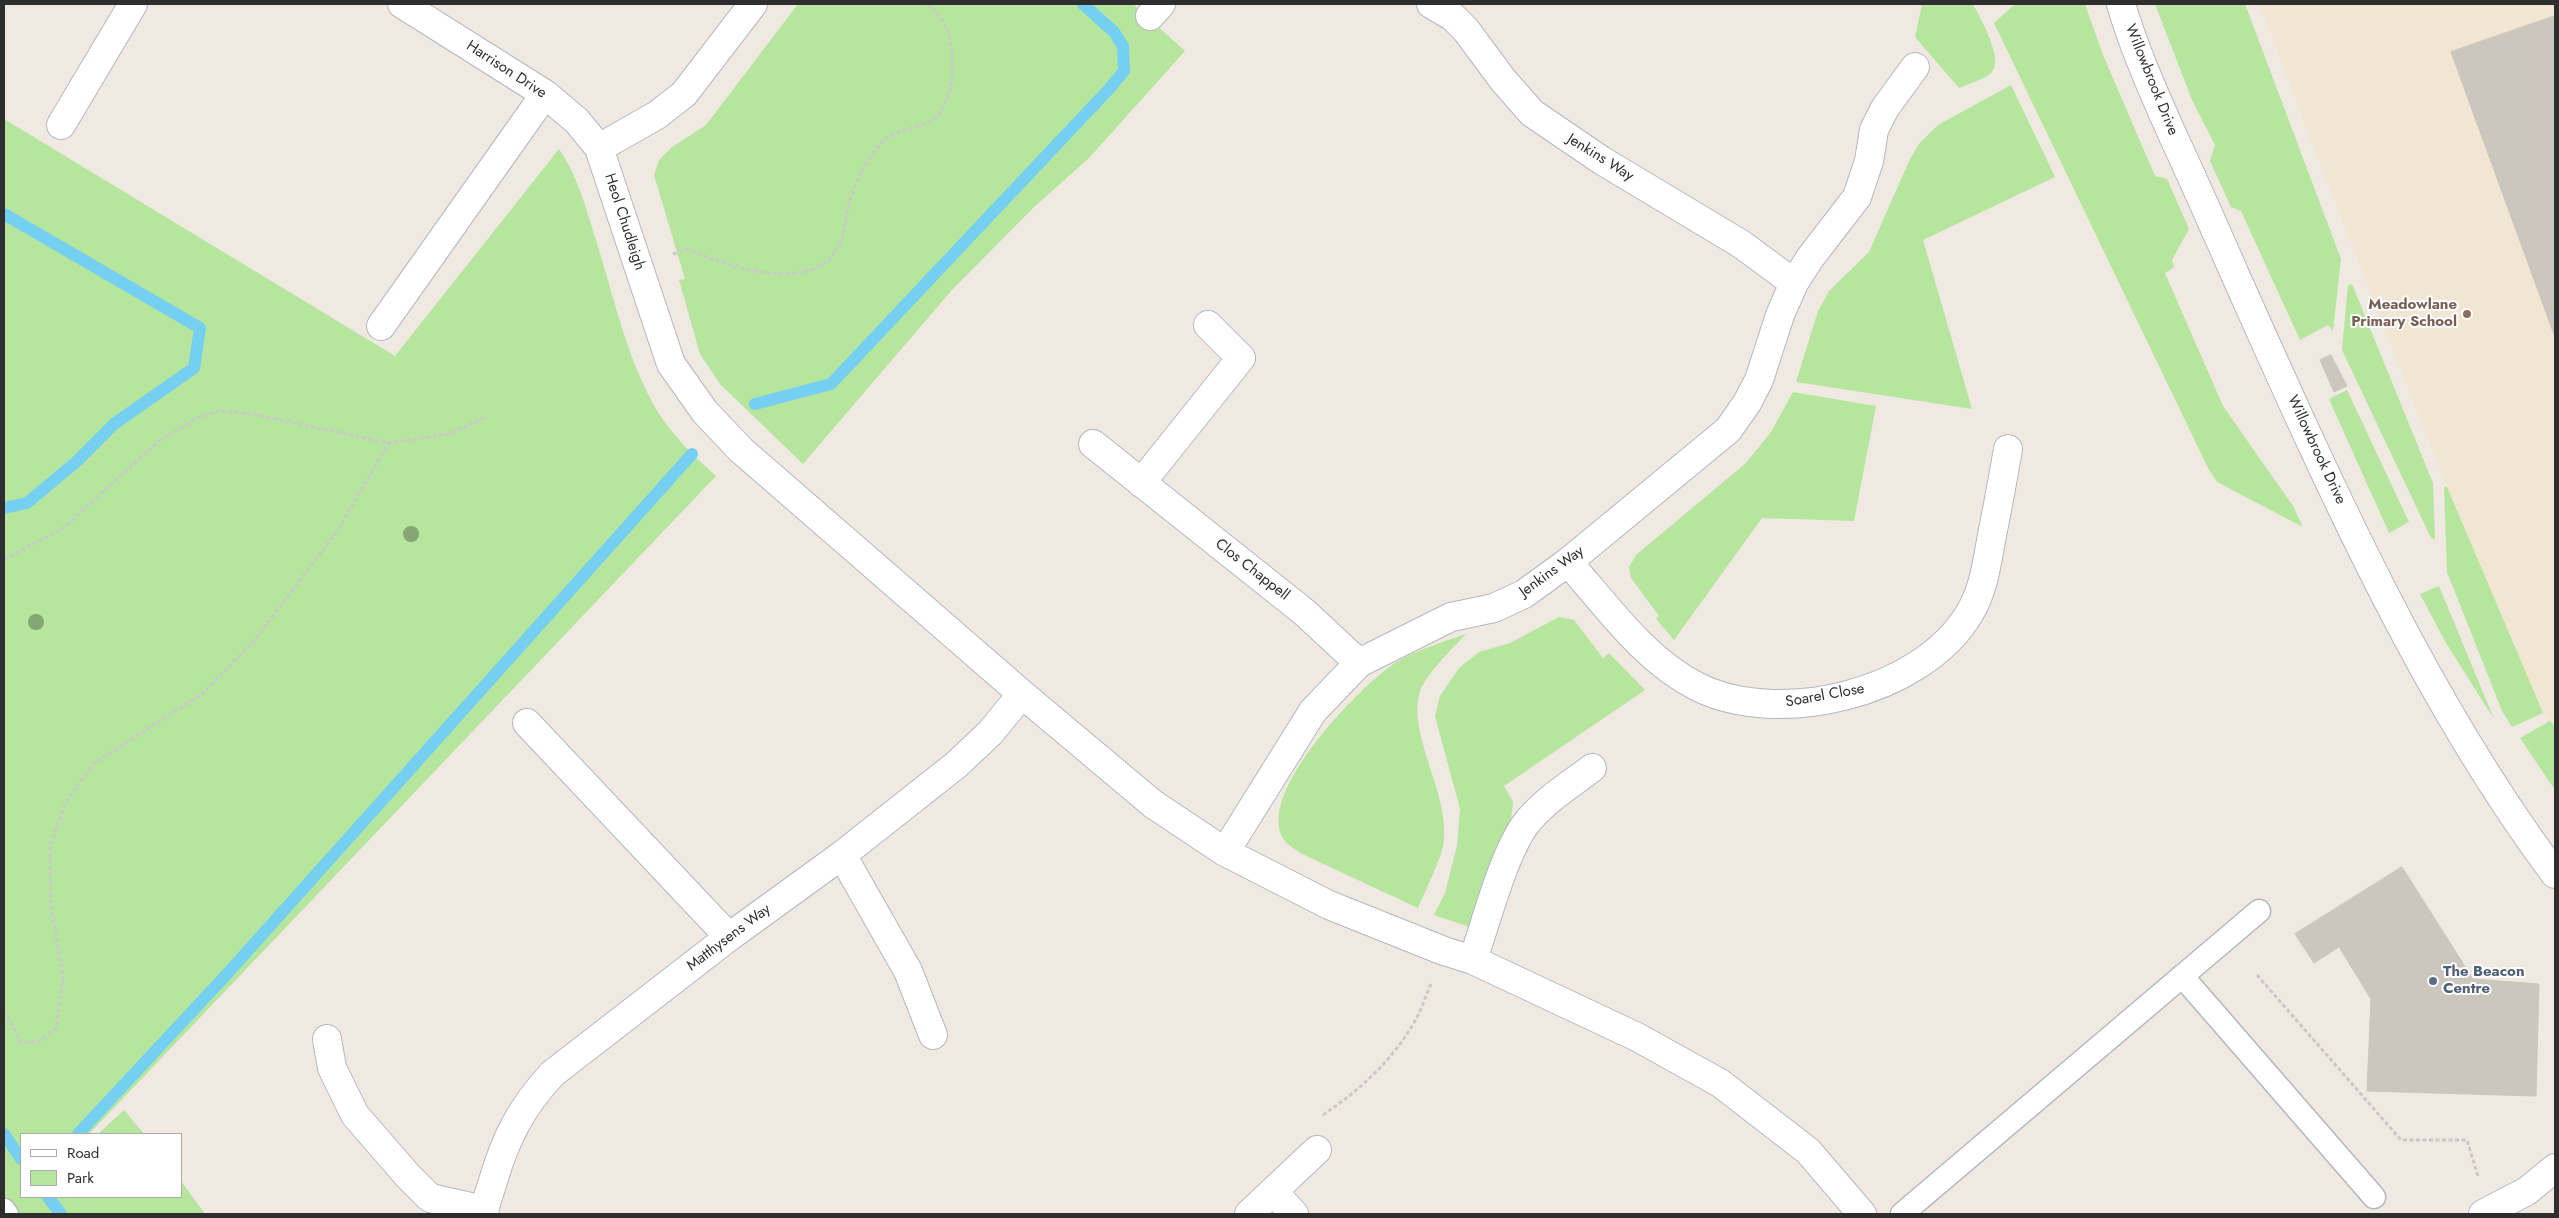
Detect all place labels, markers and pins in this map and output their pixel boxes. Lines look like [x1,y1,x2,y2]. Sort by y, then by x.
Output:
place label: Meadowlane Primary School [2351,296,2457,331]
marker: Meadowlane Primary School [2461,308,2473,320]
place label: The Beacon Centre [2443,963,2525,998]
marker: The Beacon Centre [2427,975,2439,987]

